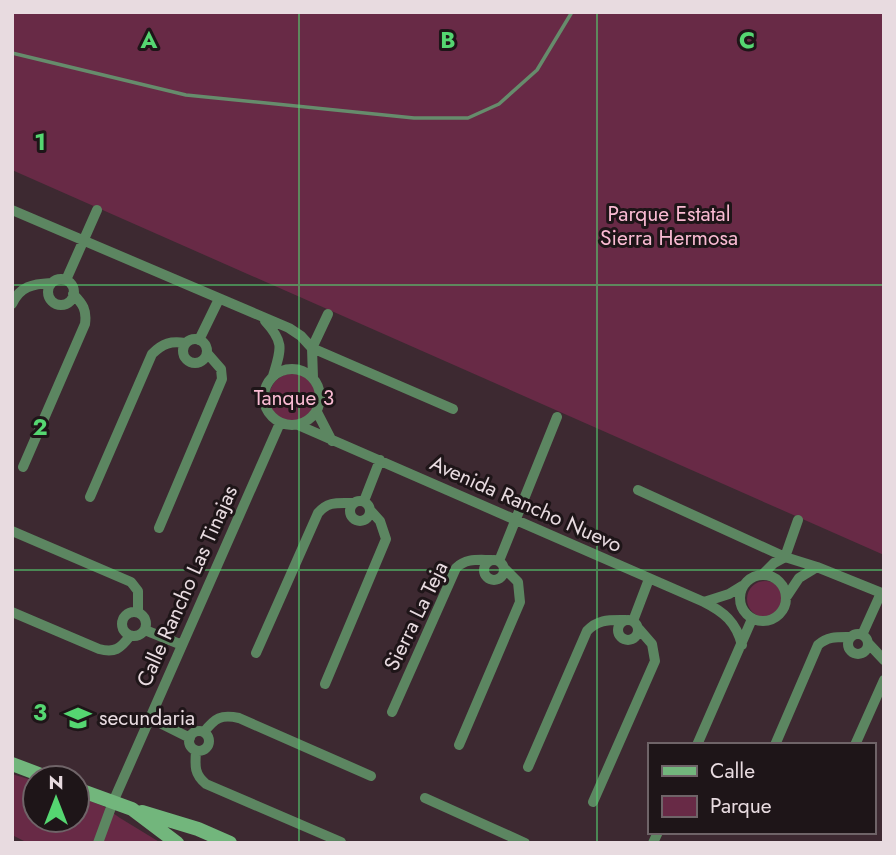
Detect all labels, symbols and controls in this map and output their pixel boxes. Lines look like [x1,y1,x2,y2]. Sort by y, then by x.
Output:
text: A [140,23,158,57]
text: B [440,23,456,57]
text: C [739,23,755,57]
text: 1 [34,125,46,159]
park label: Parque Estatal Sierra Hermosa [600,199,738,253]
park label: Tanque 3 [254,383,334,413]
text: 2 [32,410,48,444]
street label: Avenida Rancho Nuevo [425,448,627,560]
street label: Calle Rancho Las Tinajas [129,481,245,691]
street label: Sierra La Teja [377,556,455,676]
text: 3 [33,695,47,729]
school or university icon: secundaria [63,703,93,733]
place label: secundaria [99,703,195,733]
legend [648,743,875,834]
text: Calle [710,756,755,786]
north arrow [21,764,91,834]
text: N [48,769,64,796]
text: Parque [710,791,772,821]

